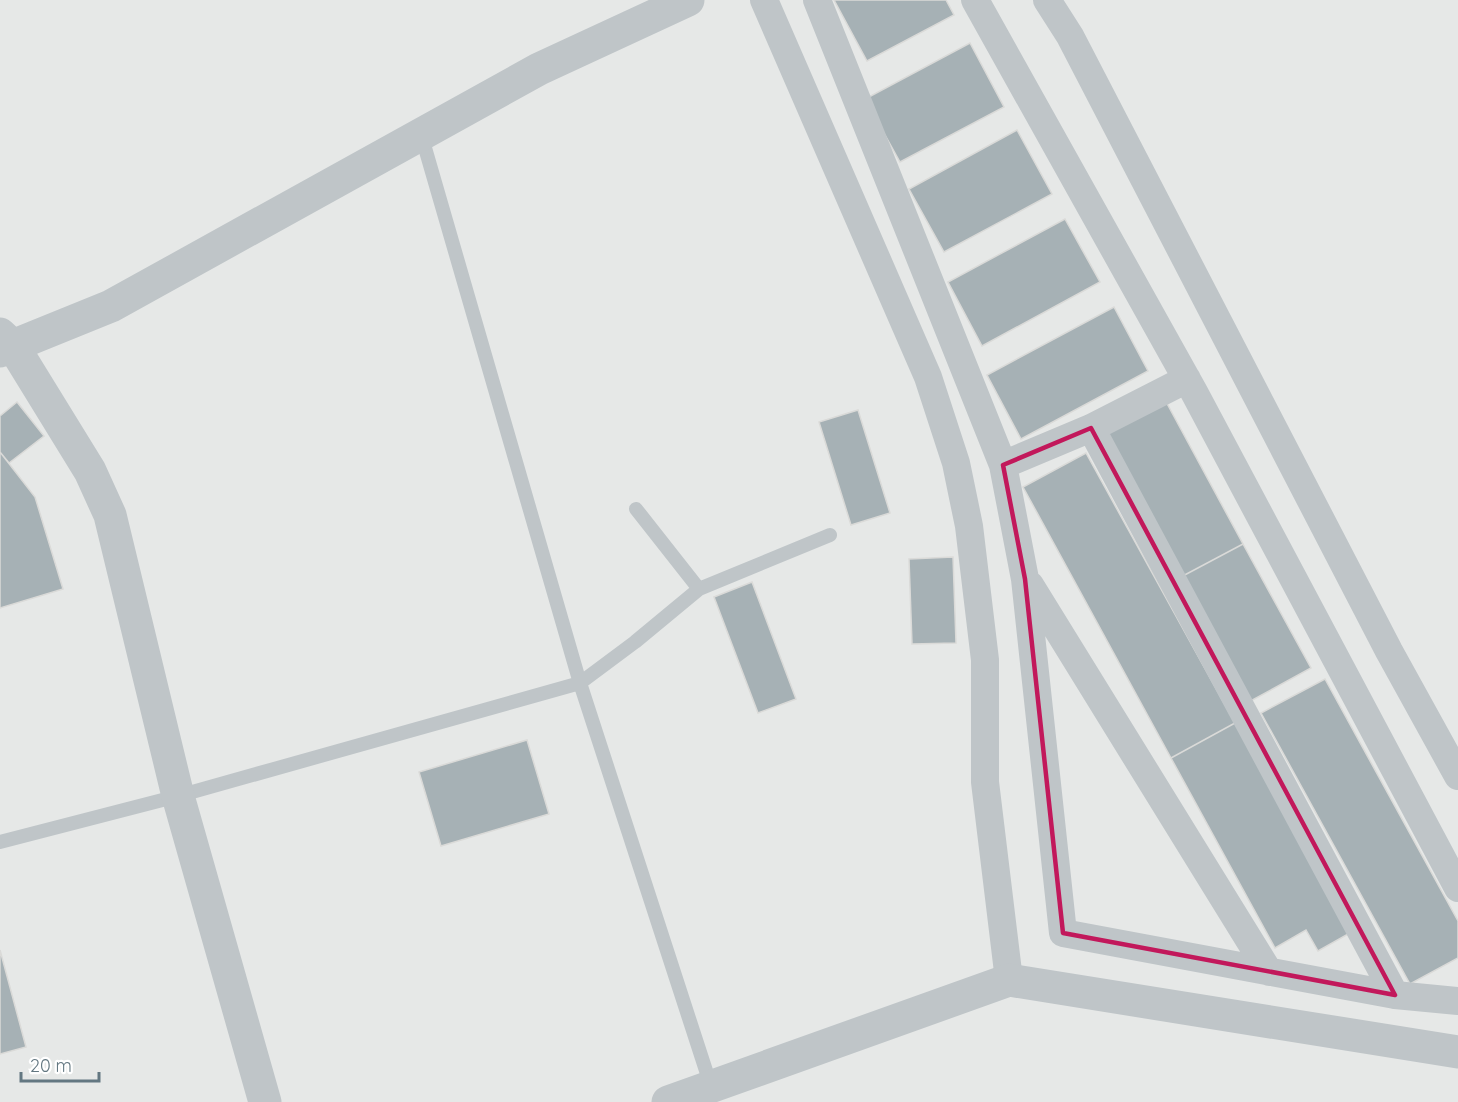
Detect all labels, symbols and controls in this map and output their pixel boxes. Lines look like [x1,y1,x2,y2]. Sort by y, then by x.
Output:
scale bar [21,1045,99,1083]
text: 20 m [30,1054,72,1077]

